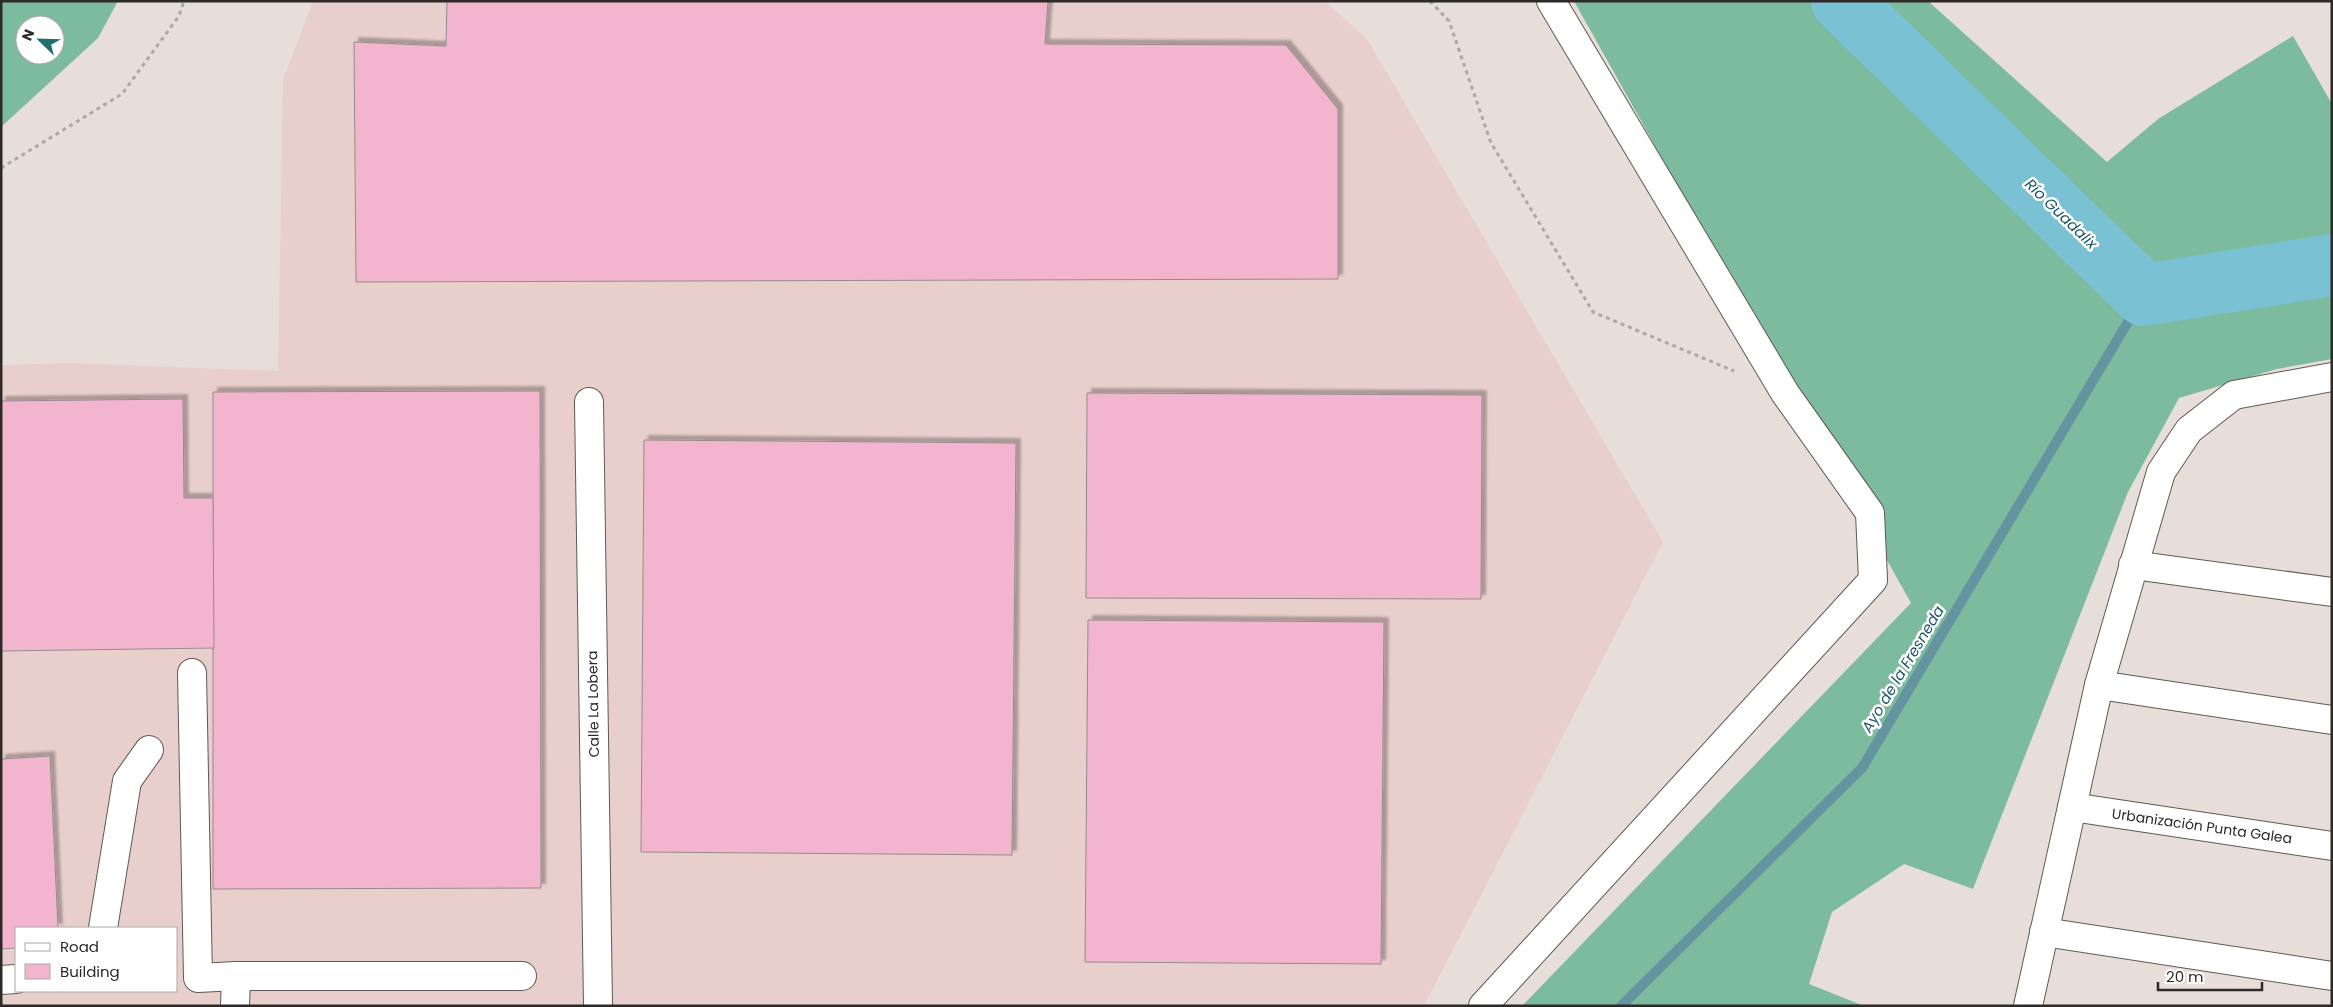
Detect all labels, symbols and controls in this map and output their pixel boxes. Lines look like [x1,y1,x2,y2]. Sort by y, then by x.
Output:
north arrow [15,15,65,65]
text: N [17,26,39,44]
water label: Río Guadalix [2021,174,2103,254]
water label: Ayo de la Fresneda [1856,601,1949,737]
street label: Calle La Lobera [582,650,604,758]
street label: Urbanización Punta Galea [2111,803,2293,849]
legend [15,927,178,992]
text: Road [60,936,99,957]
scale bar [2158,960,2262,992]
text: Building [60,961,120,982]
text: 20 m [2166,966,2204,987]

